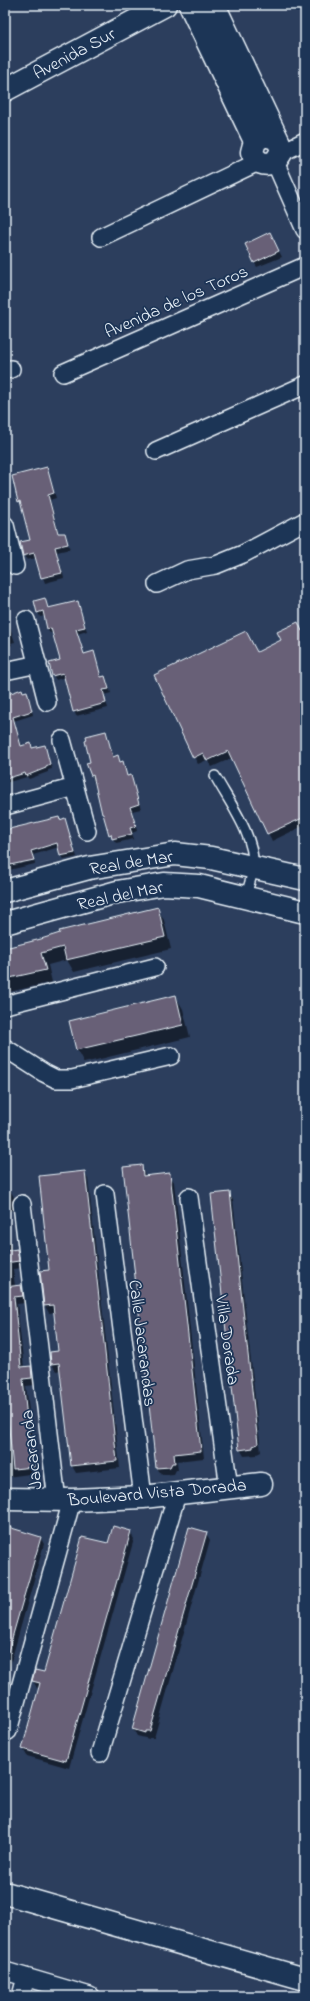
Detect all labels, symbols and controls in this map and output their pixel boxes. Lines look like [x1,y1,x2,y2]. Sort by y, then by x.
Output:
street label: Avenida Sur [29,22,121,87]
street label: Avenida de los Toros [101,259,253,346]
street label: Real de Mar [88,844,175,883]
street label: Real del Mar [75,875,166,919]
street label: Calle Jacarandas [120,1278,162,1408]
street label: Villa Dorada [207,1293,245,1387]
street label: Jacaranda [15,1408,51,1491]
street label: Boulevard Vista Dorada [66,1473,248,1515]

